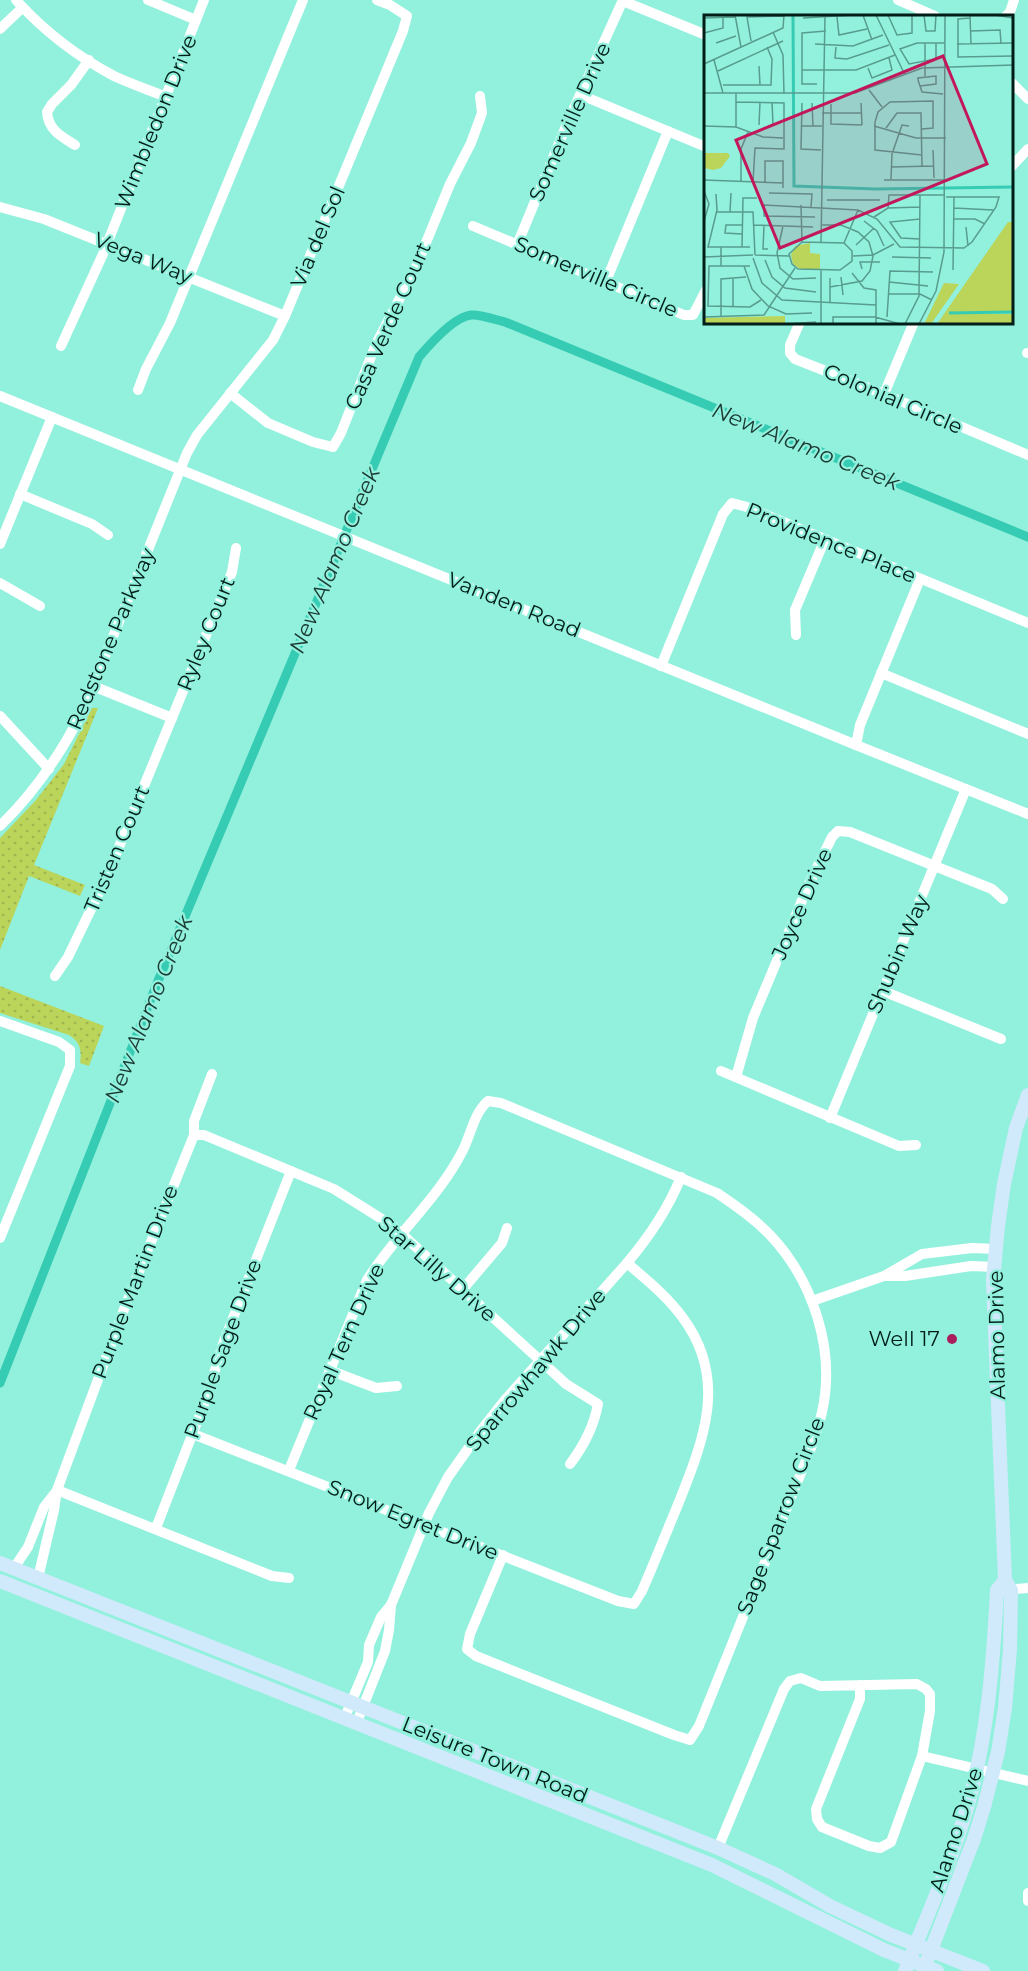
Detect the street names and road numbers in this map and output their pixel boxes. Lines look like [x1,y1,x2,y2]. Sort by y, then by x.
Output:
street label: Wimbledon Drive [109,31,202,213]
street label: Somerville Drive [523,38,616,205]
street label: Via del Sol [285,182,350,291]
street label: Vega Way [90,226,197,289]
street label: Somerville Circle [511,231,682,322]
street label: Casa Verde Court [339,238,436,414]
street label: Colonial Circle [820,358,966,439]
street label: Providence Place [743,497,920,588]
street label: Redstone Parkway [61,544,160,733]
street label: Vanden Road [444,566,585,643]
street label: Ryley Court [171,573,240,694]
street label: Tristen Court [79,782,154,916]
street label: Joyce Drive [765,844,837,964]
street label: Shubin Way [861,890,934,1017]
street label: Purple Martin Drive [86,1181,183,1382]
street label: Star Lilly Drive [373,1210,502,1327]
street label: Purple Sage Drive [179,1256,266,1442]
street label: Royal Tern Drive [298,1259,389,1424]
street label: Alamo Drive [983,1270,1010,1400]
street label: Sparrowhawk Drive [460,1283,611,1456]
street label: Sage Sparrow Circle [731,1414,830,1618]
street label: Snow Egret Drive [324,1474,502,1565]
street label: Leisure Town Road [399,1711,592,1808]
street label: Alamo Drive [924,1765,987,1895]

